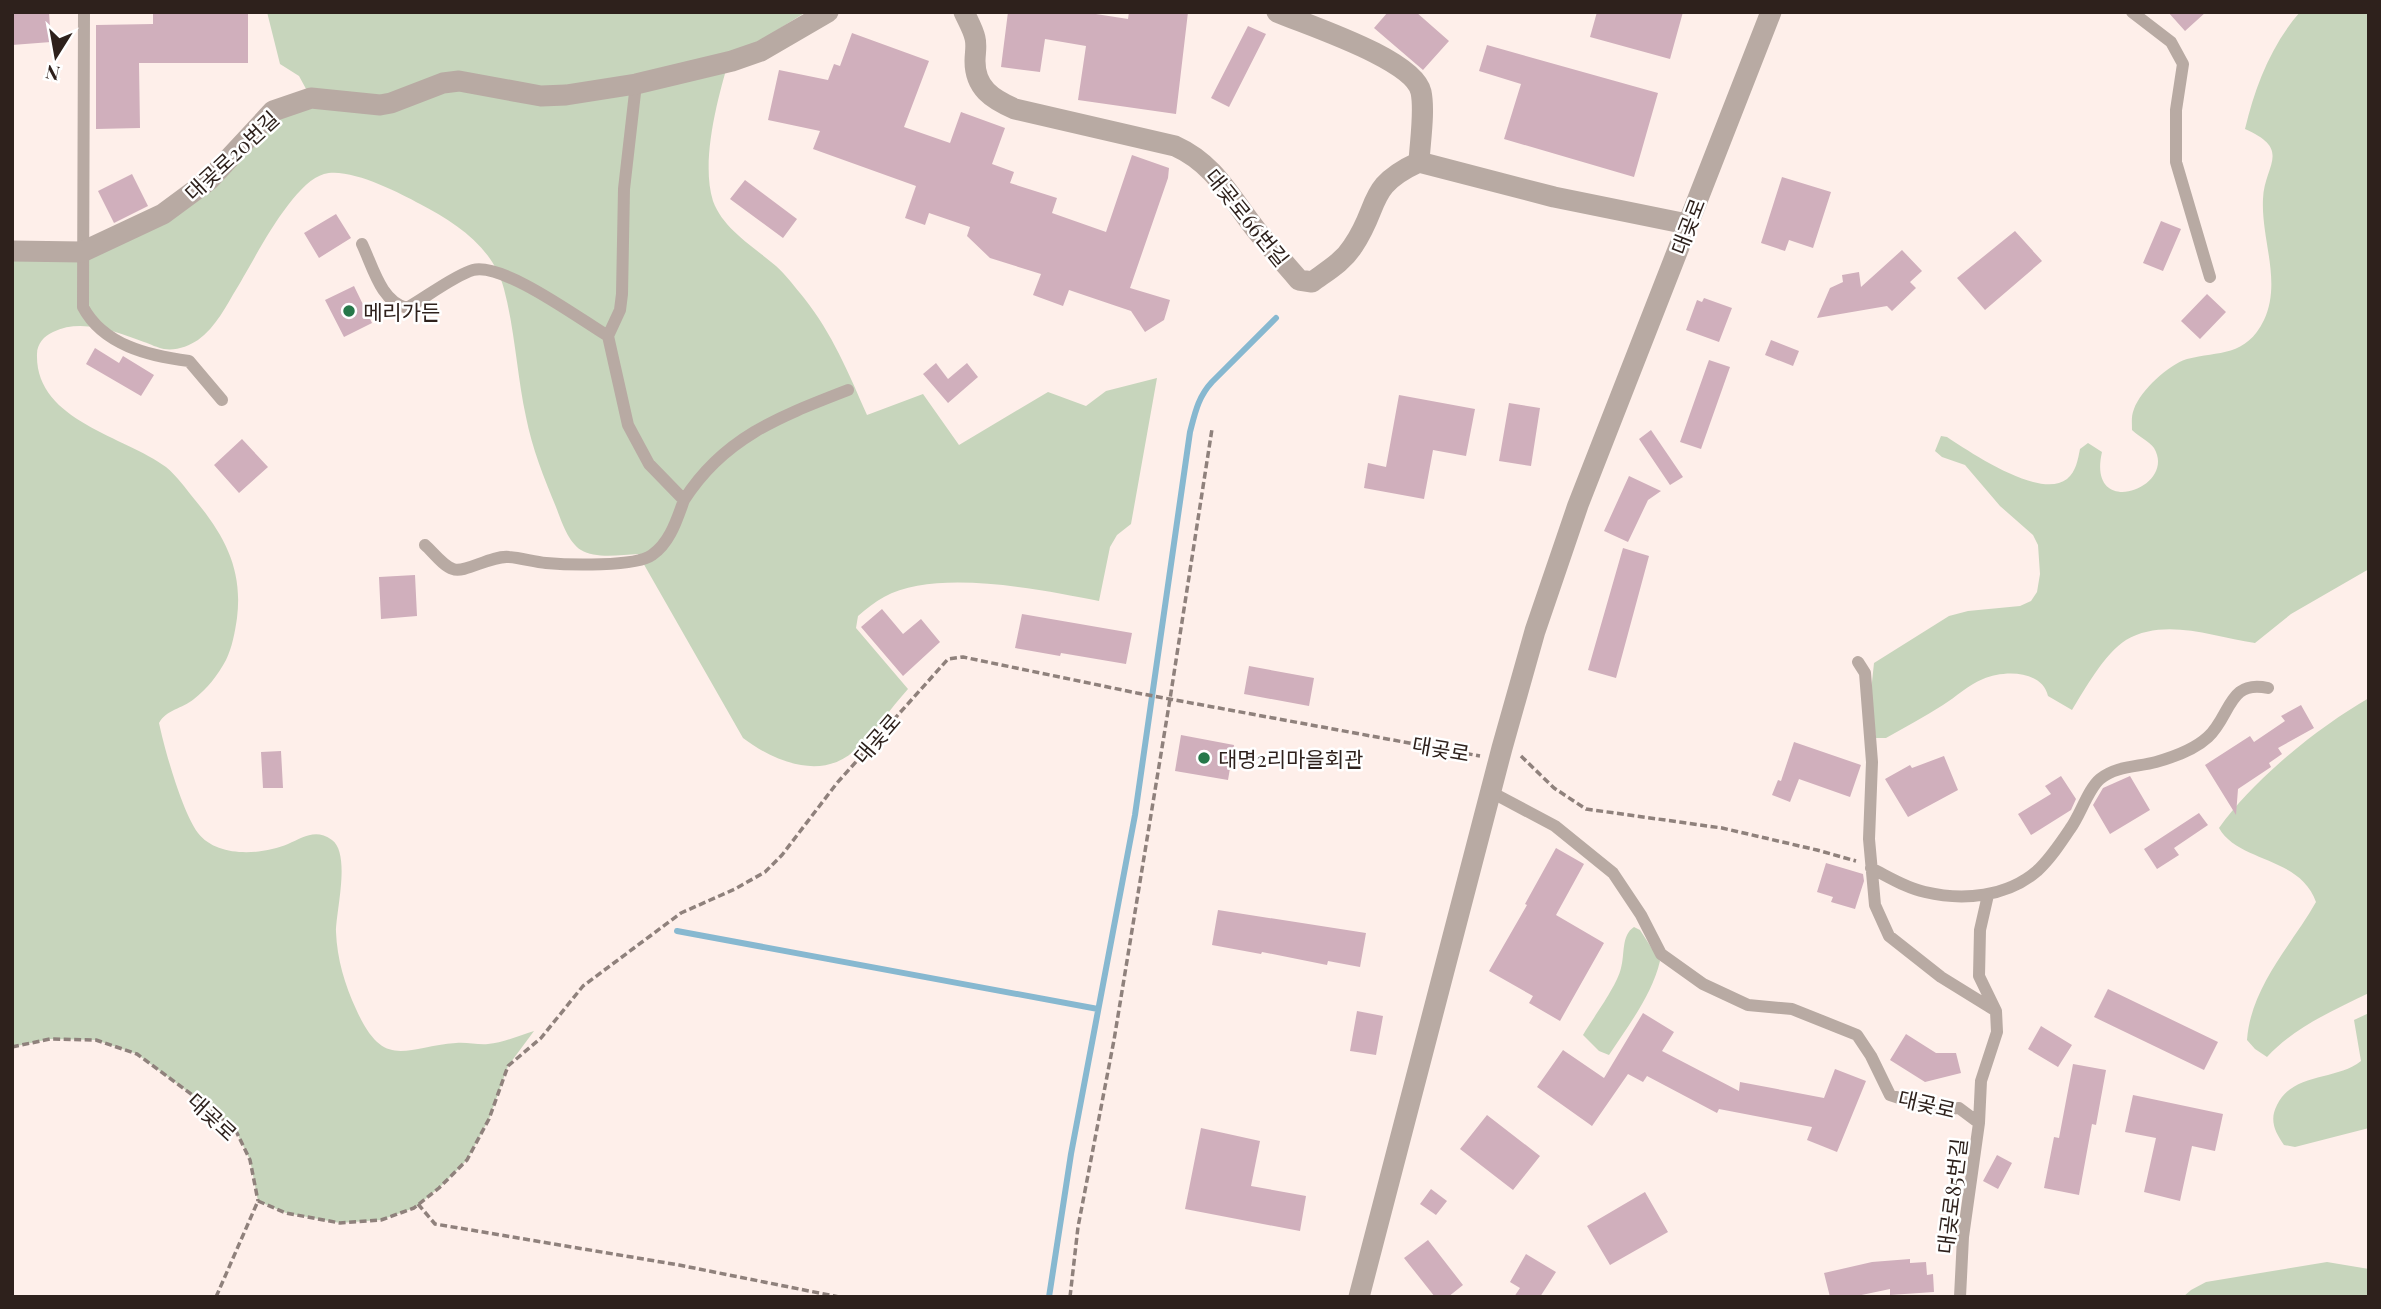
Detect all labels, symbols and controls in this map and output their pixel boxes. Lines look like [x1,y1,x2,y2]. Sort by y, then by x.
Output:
north arrow [21,21,91,91]
text: N [43,60,62,88]
street label: 대곶로20번길 [178,104,284,206]
street label: 대곶로66번길 [1200,162,1296,272]
street label: 대곶로 [1664,194,1710,258]
place label: 메리가든 [363,297,440,325]
marker: 메리가든 [341,303,357,319]
street label: 대곶로 [846,707,906,769]
street label: 대곶로 [1410,729,1472,767]
place label: 대명2리마을회관 [1218,744,1363,772]
marker: 대명2리마을회관 [1196,750,1212,766]
street label: 대곶로 [1896,1083,1958,1123]
street label: 대곶로 [182,1086,244,1146]
street label: 대곶로85번길 [1930,1137,1972,1255]

